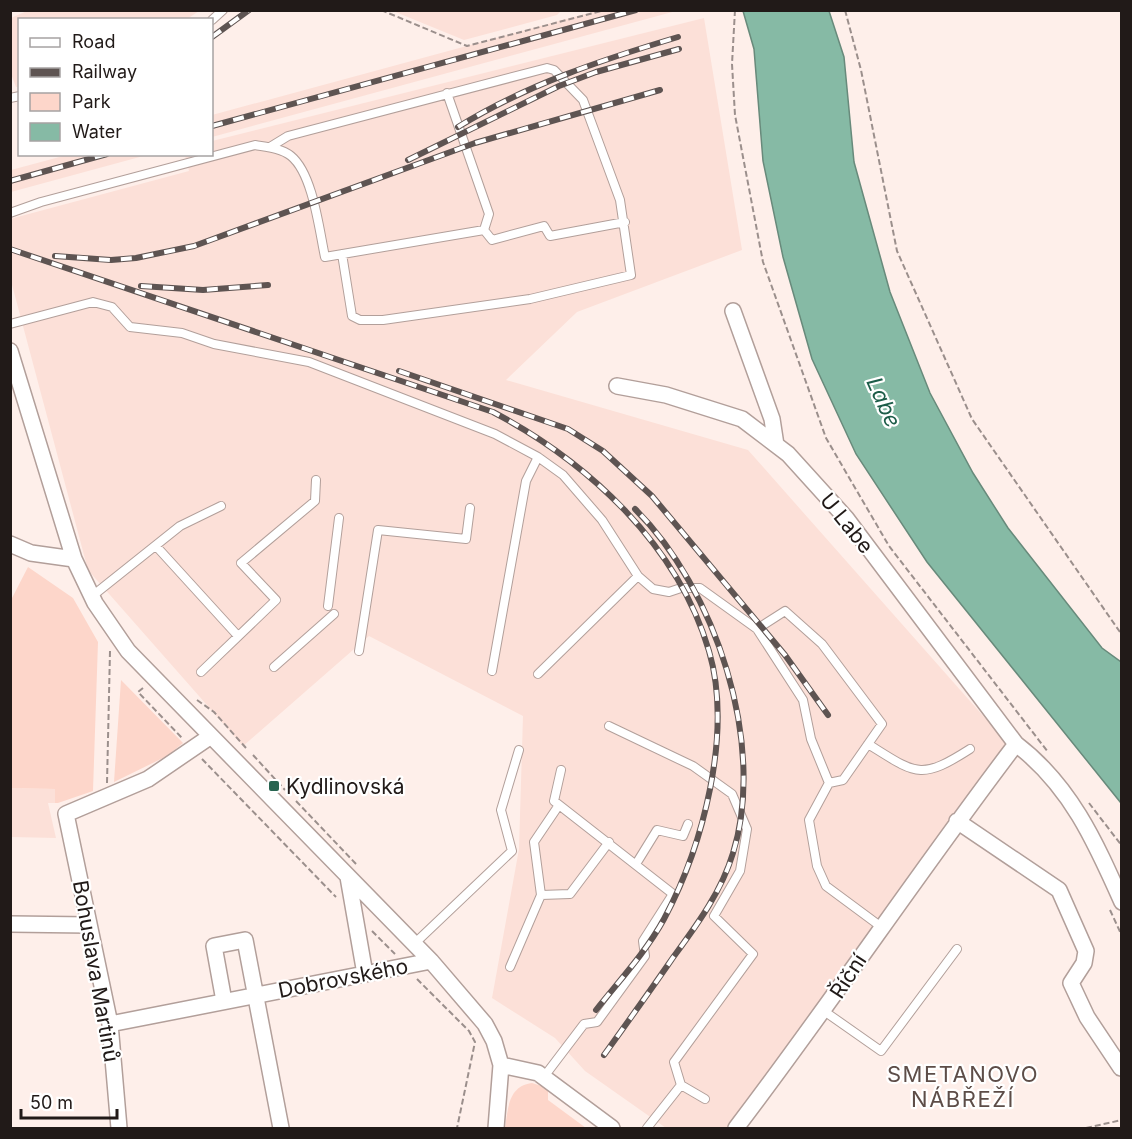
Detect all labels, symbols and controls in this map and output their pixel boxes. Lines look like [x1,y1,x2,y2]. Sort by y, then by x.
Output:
legend [18,18,213,156]
text: Road [72,31,115,52]
text: Railway [72,61,137,82]
text: Park [72,91,111,112]
text: Water [72,121,122,142]
water label: Labe [862,373,906,431]
street label: U Labe [815,488,879,558]
place label: Kydlinovská [286,774,405,799]
marker: Kydlinovská [267,779,281,793]
street label: Bohuslava Martinů [68,878,124,1064]
street label: Říční [824,948,872,1003]
street label: Dobrovského [276,953,410,1003]
district label: SMETANOVO NÁBŘEŽÍ [887,1061,1039,1112]
scale bar [21,1082,117,1120]
text: 50 m [30,1092,73,1113]

